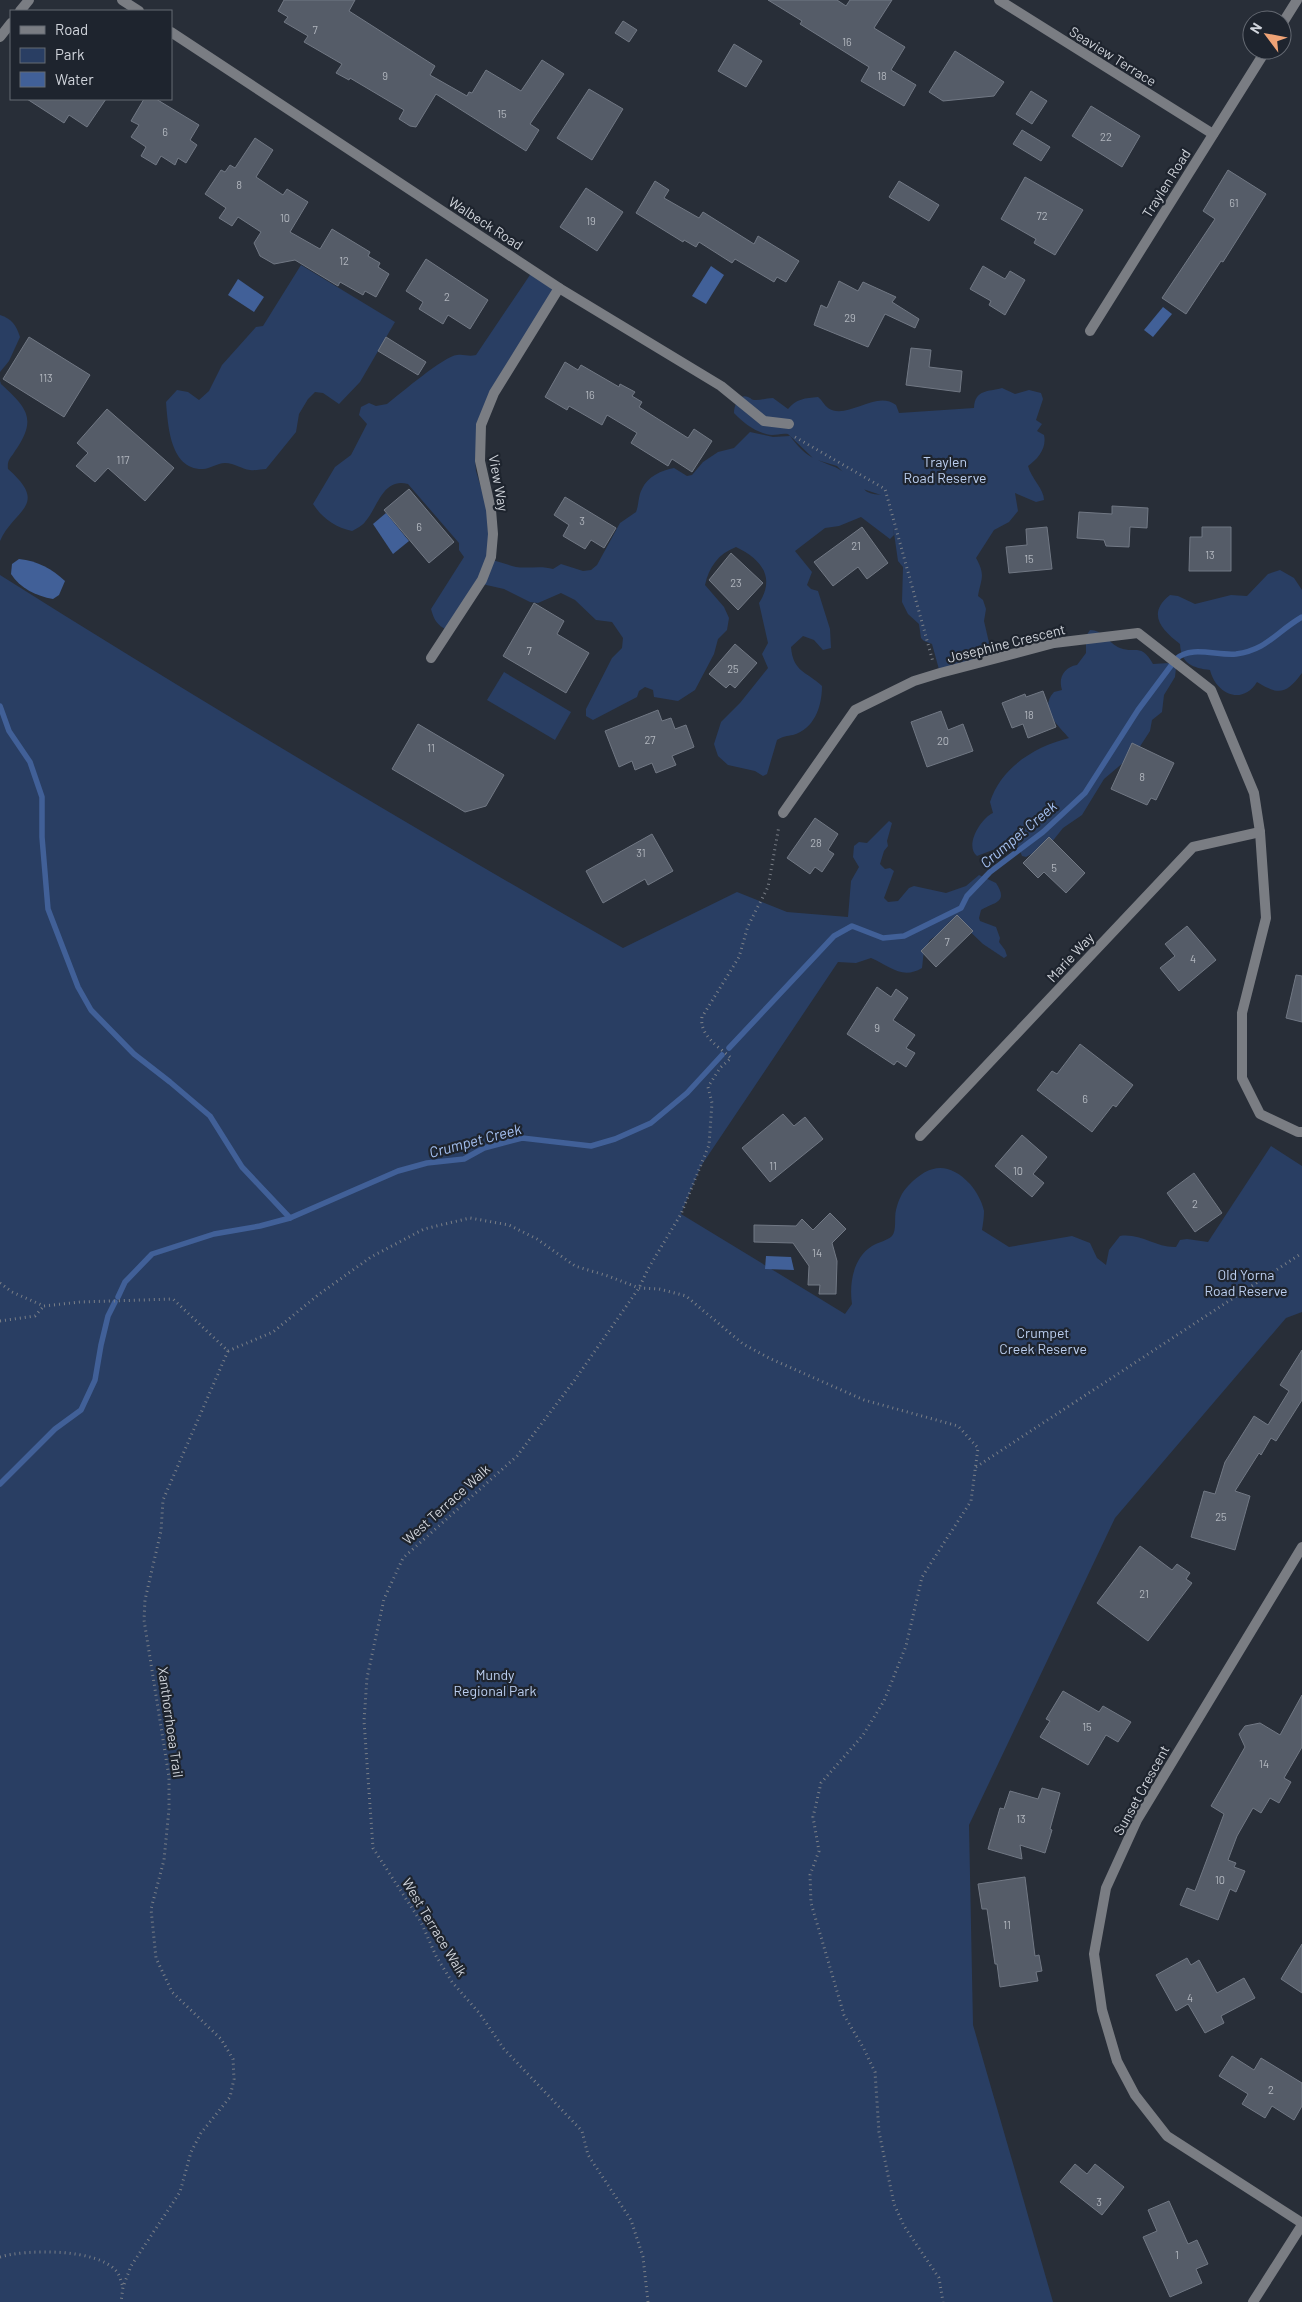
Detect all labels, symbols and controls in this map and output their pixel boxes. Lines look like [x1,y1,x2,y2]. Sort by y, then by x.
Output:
legend [10,10,172,100]
north arrow [1242,10,1292,60]
text: N [1246,19,1265,36]
text: Road [55,20,88,38]
street label: Seaview Terrace [1066,22,1160,90]
house number: 7 [312,23,318,36]
house number: 16 [842,35,852,48]
text: Park [55,45,85,63]
house number: 9 [382,69,388,82]
house number: 18 [877,69,887,82]
text: Water [55,70,94,88]
house number: 15 [497,107,507,120]
house number: 6 [162,125,168,138]
house number: 22 [1100,130,1112,143]
street label: Traylen Road [1138,146,1194,220]
house number: 8 [236,178,242,191]
street label: Walbeck Road [446,193,526,253]
house number: 61 [1229,196,1239,209]
house number: 72 [1036,209,1048,222]
house number: 10 [280,211,290,224]
house number: 19 [586,214,596,227]
house number: 12 [339,254,349,267]
house number: 2 [444,290,450,303]
house number: 29 [844,311,856,324]
house number: 113 [39,371,53,384]
house number: 16 [585,388,595,401]
house number: 117 [117,453,129,466]
street label: View Way [486,453,512,513]
park label: Traylen Road Reserve [903,453,987,486]
house number: 3 [579,514,585,527]
house number: 6 [416,520,422,533]
house number: 21 [851,539,861,552]
house number: 13 [1205,548,1215,561]
house number: 15 [1024,552,1034,565]
house number: 23 [730,576,742,589]
street label: Josephine Crescent [945,620,1067,666]
house number: 7 [526,644,532,657]
house number: 25 [727,662,739,675]
house number: 18 [1024,708,1034,721]
house number: 27 [644,733,656,746]
house number: 20 [937,734,949,747]
house number: 11 [427,741,435,754]
house number: 8 [1139,770,1145,783]
water label: Crumpet Creek [976,796,1061,871]
house number: 28 [810,836,822,849]
house number: 31 [636,846,646,859]
house number: 5 [1051,861,1057,874]
street label: Marie Way [1043,928,1097,985]
house number: 7 [944,935,950,948]
house number: 4 [1190,952,1196,965]
house number: 9 [874,1021,880,1034]
house number: 6 [1082,1092,1088,1105]
water label: Crumpet Creek [427,1119,524,1161]
house number: 11 [769,1159,777,1172]
house number: 10 [1013,1164,1023,1177]
house number: 2 [1192,1197,1198,1210]
house number: 14 [812,1246,822,1259]
park label: Old Yorna Road Reserve [1204,1266,1288,1299]
park label: Crumpet Creek Reserve [999,1324,1087,1357]
street label: West Terrace Walk [399,1460,493,1548]
house number: 25 [1215,1510,1227,1523]
house number: 21 [1139,1587,1149,1600]
street label: Xanthorrhoea Trail [155,1665,187,1779]
park label: Mundy Regional Park [454,1666,536,1699]
house number: 15 [1082,1720,1092,1733]
street label: Sunset Crescent [1109,1742,1173,1838]
house number: 14 [1259,1757,1269,1770]
house number: 13 [1016,1812,1026,1825]
house number: 10 [1215,1873,1225,1886]
street label: West Terrace Walk [399,1875,471,1979]
house number: 11 [1003,1918,1011,1931]
house number: 4 [1187,1991,1193,2004]
house number: 2 [1268,2083,1274,2096]
house number: 3 [1096,2195,1102,2208]
house number: 1 [1175,2248,1179,2261]

